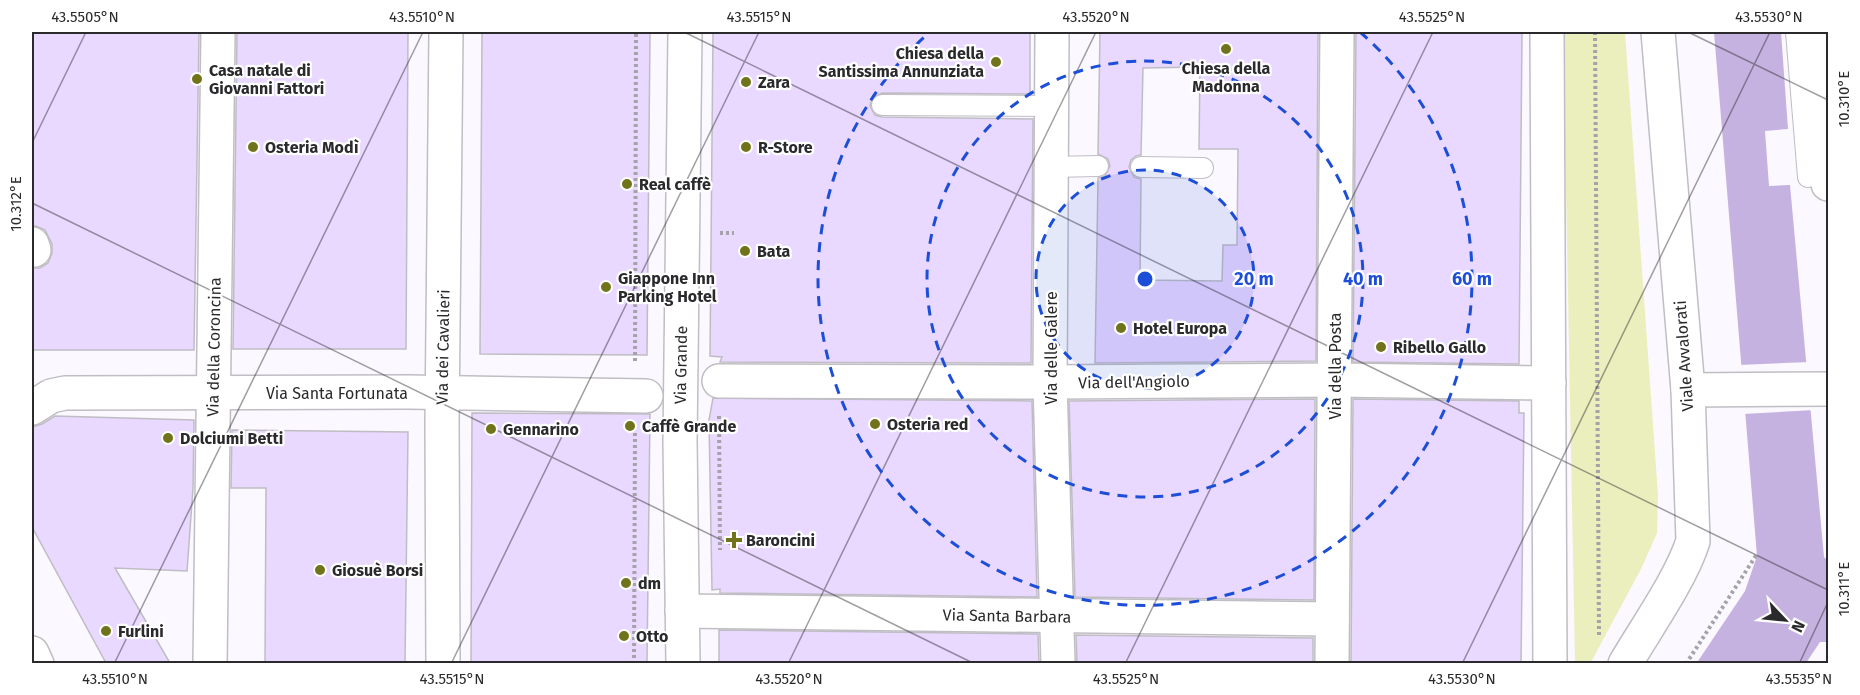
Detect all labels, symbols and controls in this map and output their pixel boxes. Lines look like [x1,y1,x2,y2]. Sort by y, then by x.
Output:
text: 43.5505°N [51,8,119,26]
text: 43.5510°N [389,8,455,26]
text: 43.5515°N [726,8,792,26]
text: 43.5520°N [1062,8,1130,26]
text: 43.5525°N [1399,8,1465,26]
text: 43.5530°N [1735,8,1803,26]
marker: Chiesa della Madonna [1219,42,1233,56]
place label: Chiesa della Santissima Annunziata [819,44,984,81]
marker: Chiesa della Santissima Annunziata [989,55,1003,69]
place label: Chiesa della Madonna [1182,59,1270,96]
place label: Casa natale di Giovanni Fattori [209,61,324,98]
text: 10.310°E [1835,71,1853,127]
marker: Casa natale di Giovanni Fattori [190,72,204,86]
place label: Zara [758,73,790,92]
marker: Zara [739,75,753,89]
place label: Osteria Modì [265,138,359,157]
place label: R-Store [758,138,813,157]
marker: Osteria Modì [246,140,260,154]
marker: R-Store [739,140,753,154]
place label: Real caffè [639,175,711,194]
text: 10.312°E [7,176,25,232]
marker: Real caffè [620,177,634,191]
place label: Bata [757,242,791,261]
marker: Bata [738,244,752,258]
text: 20 m [1234,268,1274,290]
text: 40 m [1343,268,1383,290]
text: 60 m [1452,268,1492,290]
place label: Giappone Inn Parking Hotel [618,269,717,306]
centre of rings [1135,269,1155,289]
street label: Via della Coroncina [203,277,225,417]
marker: Giappone Inn Parking Hotel [599,280,613,294]
street label: Via dei Cavalieri [432,289,454,405]
street label: Via delle Galere [1042,291,1061,405]
street label: Viale Avvalorati [1671,300,1697,412]
street label: Via della Posta [1326,313,1345,419]
place label: Hotel Europa [1133,319,1227,338]
marker: Hotel Europa [1114,321,1128,335]
street label: Via Grande [671,326,691,404]
place label: Ribello Gallo [1393,338,1486,357]
marker: Ribello Gallo [1374,340,1388,354]
street label: Via dell'Angiolo [1078,372,1190,392]
street label: Via Santa Fortunata [266,384,408,403]
place label: Osteria red [887,415,968,434]
place label: Caffè Grande [642,417,736,436]
marker: Osteria red [868,417,882,431]
marker: Caffè Grande [623,419,637,433]
place label: Gennarino [503,420,579,439]
marker: Gennarino [484,422,498,436]
place label: Dolciumi Betti [180,429,283,448]
marker: Dolciumi Betti [161,431,175,445]
place label: Baroncini [746,531,815,550]
marker: Baroncini [727,533,741,547]
place label: Giosuè Borsi [332,561,423,580]
text: 10.311°E [1835,562,1853,616]
marker: Giosuè Borsi [313,563,327,577]
place label: dm [638,574,661,593]
marker: dm [619,576,633,590]
north arrow [1755,590,1815,650]
street label: Via Santa Barbara [942,605,1072,627]
text: N [1787,617,1809,635]
place label: Furlini [118,622,164,641]
marker: Furlini [99,624,113,638]
place label: Otto [636,627,668,646]
marker: Otto [617,629,631,643]
text: 43.5510°N [82,670,148,688]
text: 43.5515°N [419,670,485,688]
text: 43.5520°N [755,670,823,688]
text: 43.5525°N [1093,670,1159,688]
text: 43.5530°N [1428,670,1496,688]
text: 43.5535°N [1766,670,1832,688]

